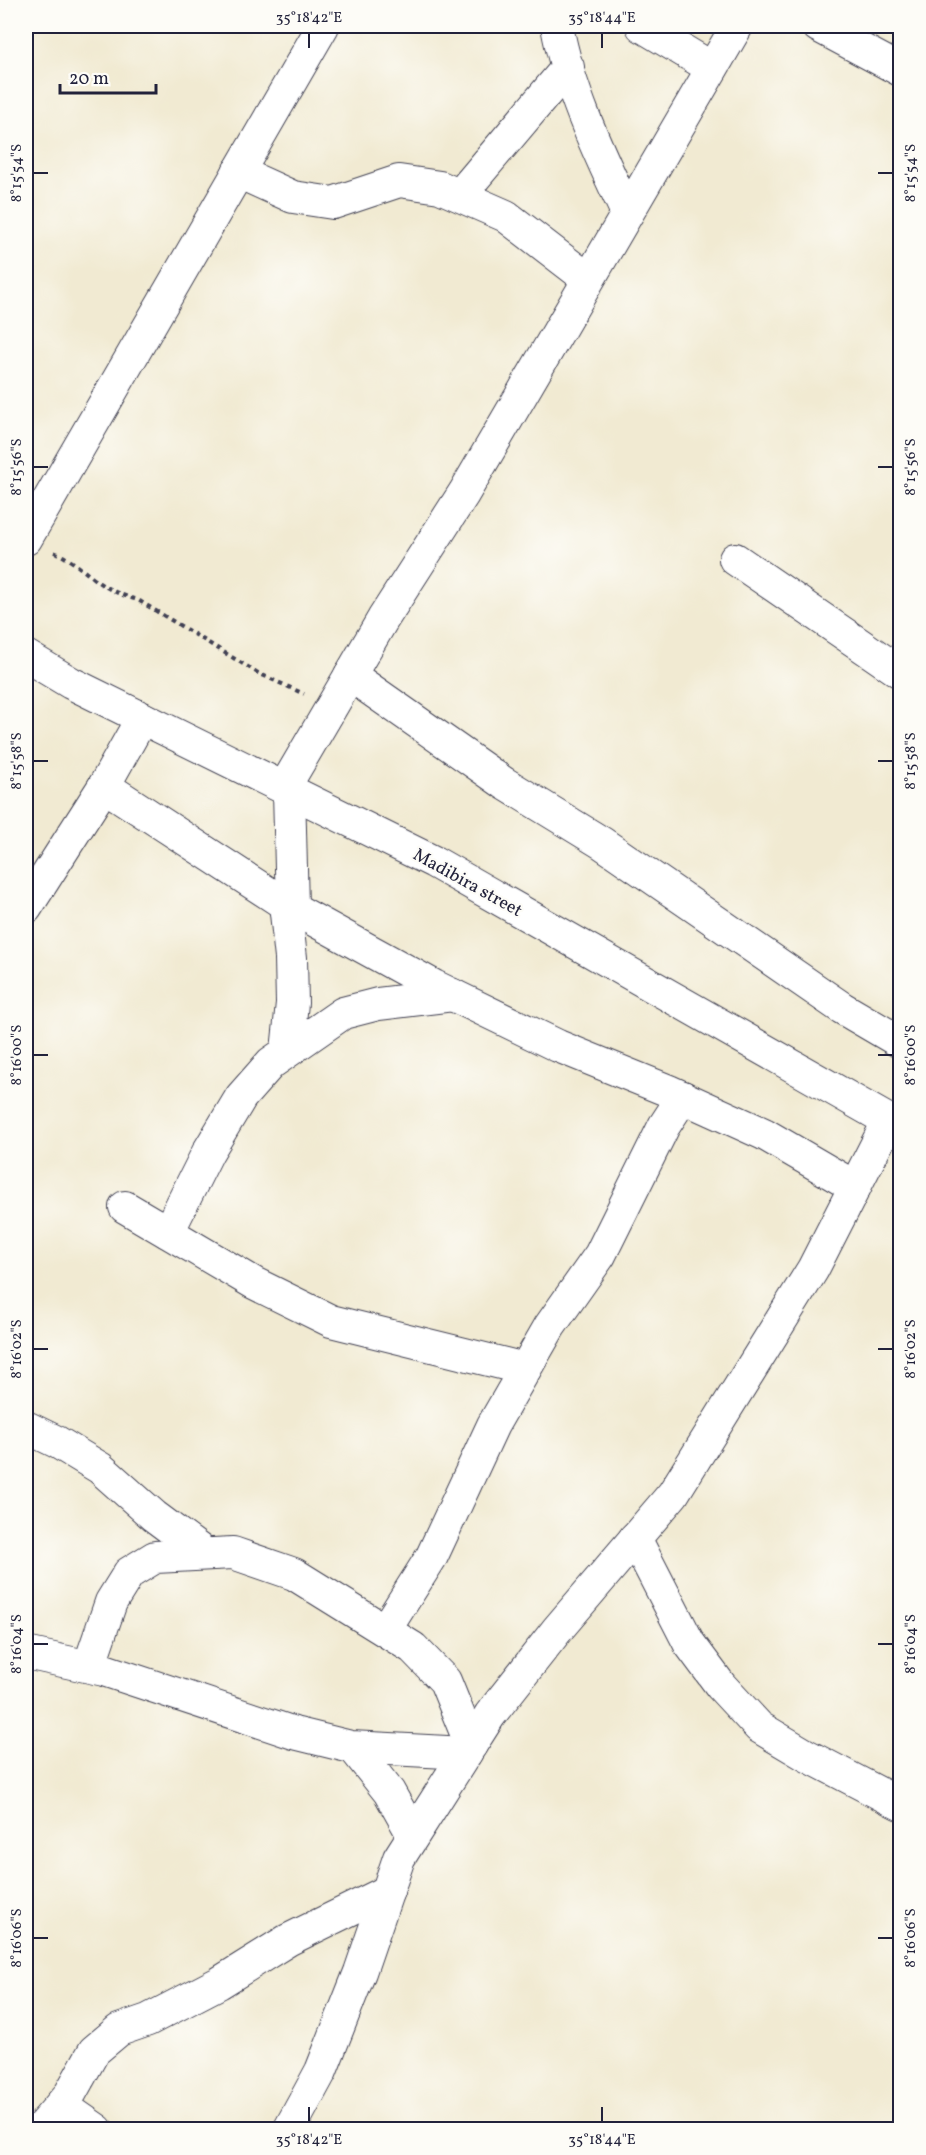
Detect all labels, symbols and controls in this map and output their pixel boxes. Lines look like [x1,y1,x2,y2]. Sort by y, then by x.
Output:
text: 35°18'42"E [276,8,342,29]
text: 35°18'44"E [568,8,636,29]
scale bar [60,57,156,95]
text: 20 m [69,67,109,92]
text: 8°15'54"S [7,144,28,202]
text: 8°15'54"S [901,144,922,202]
text: 8°15'56"S [7,438,28,496]
text: 8°15'56"S [901,438,922,496]
text: 8°15'58"S [7,732,28,790]
text: 8°15'58"S [901,732,922,790]
street label: Madibira street [408,843,527,924]
text: 8°16'00"S [7,1025,28,1085]
text: 8°16'00"S [901,1025,922,1085]
text: 8°16'02"S [7,1319,28,1379]
text: 8°16'02"S [901,1319,922,1379]
text: 8°16'04"S [7,1614,28,1674]
text: 8°16'04"S [901,1614,922,1674]
text: 8°16'06"S [7,1908,28,1968]
text: 8°16'06"S [901,1908,922,1968]
text: 35°18'42"E [276,2130,342,2151]
text: 35°18'44"E [568,2130,636,2151]

